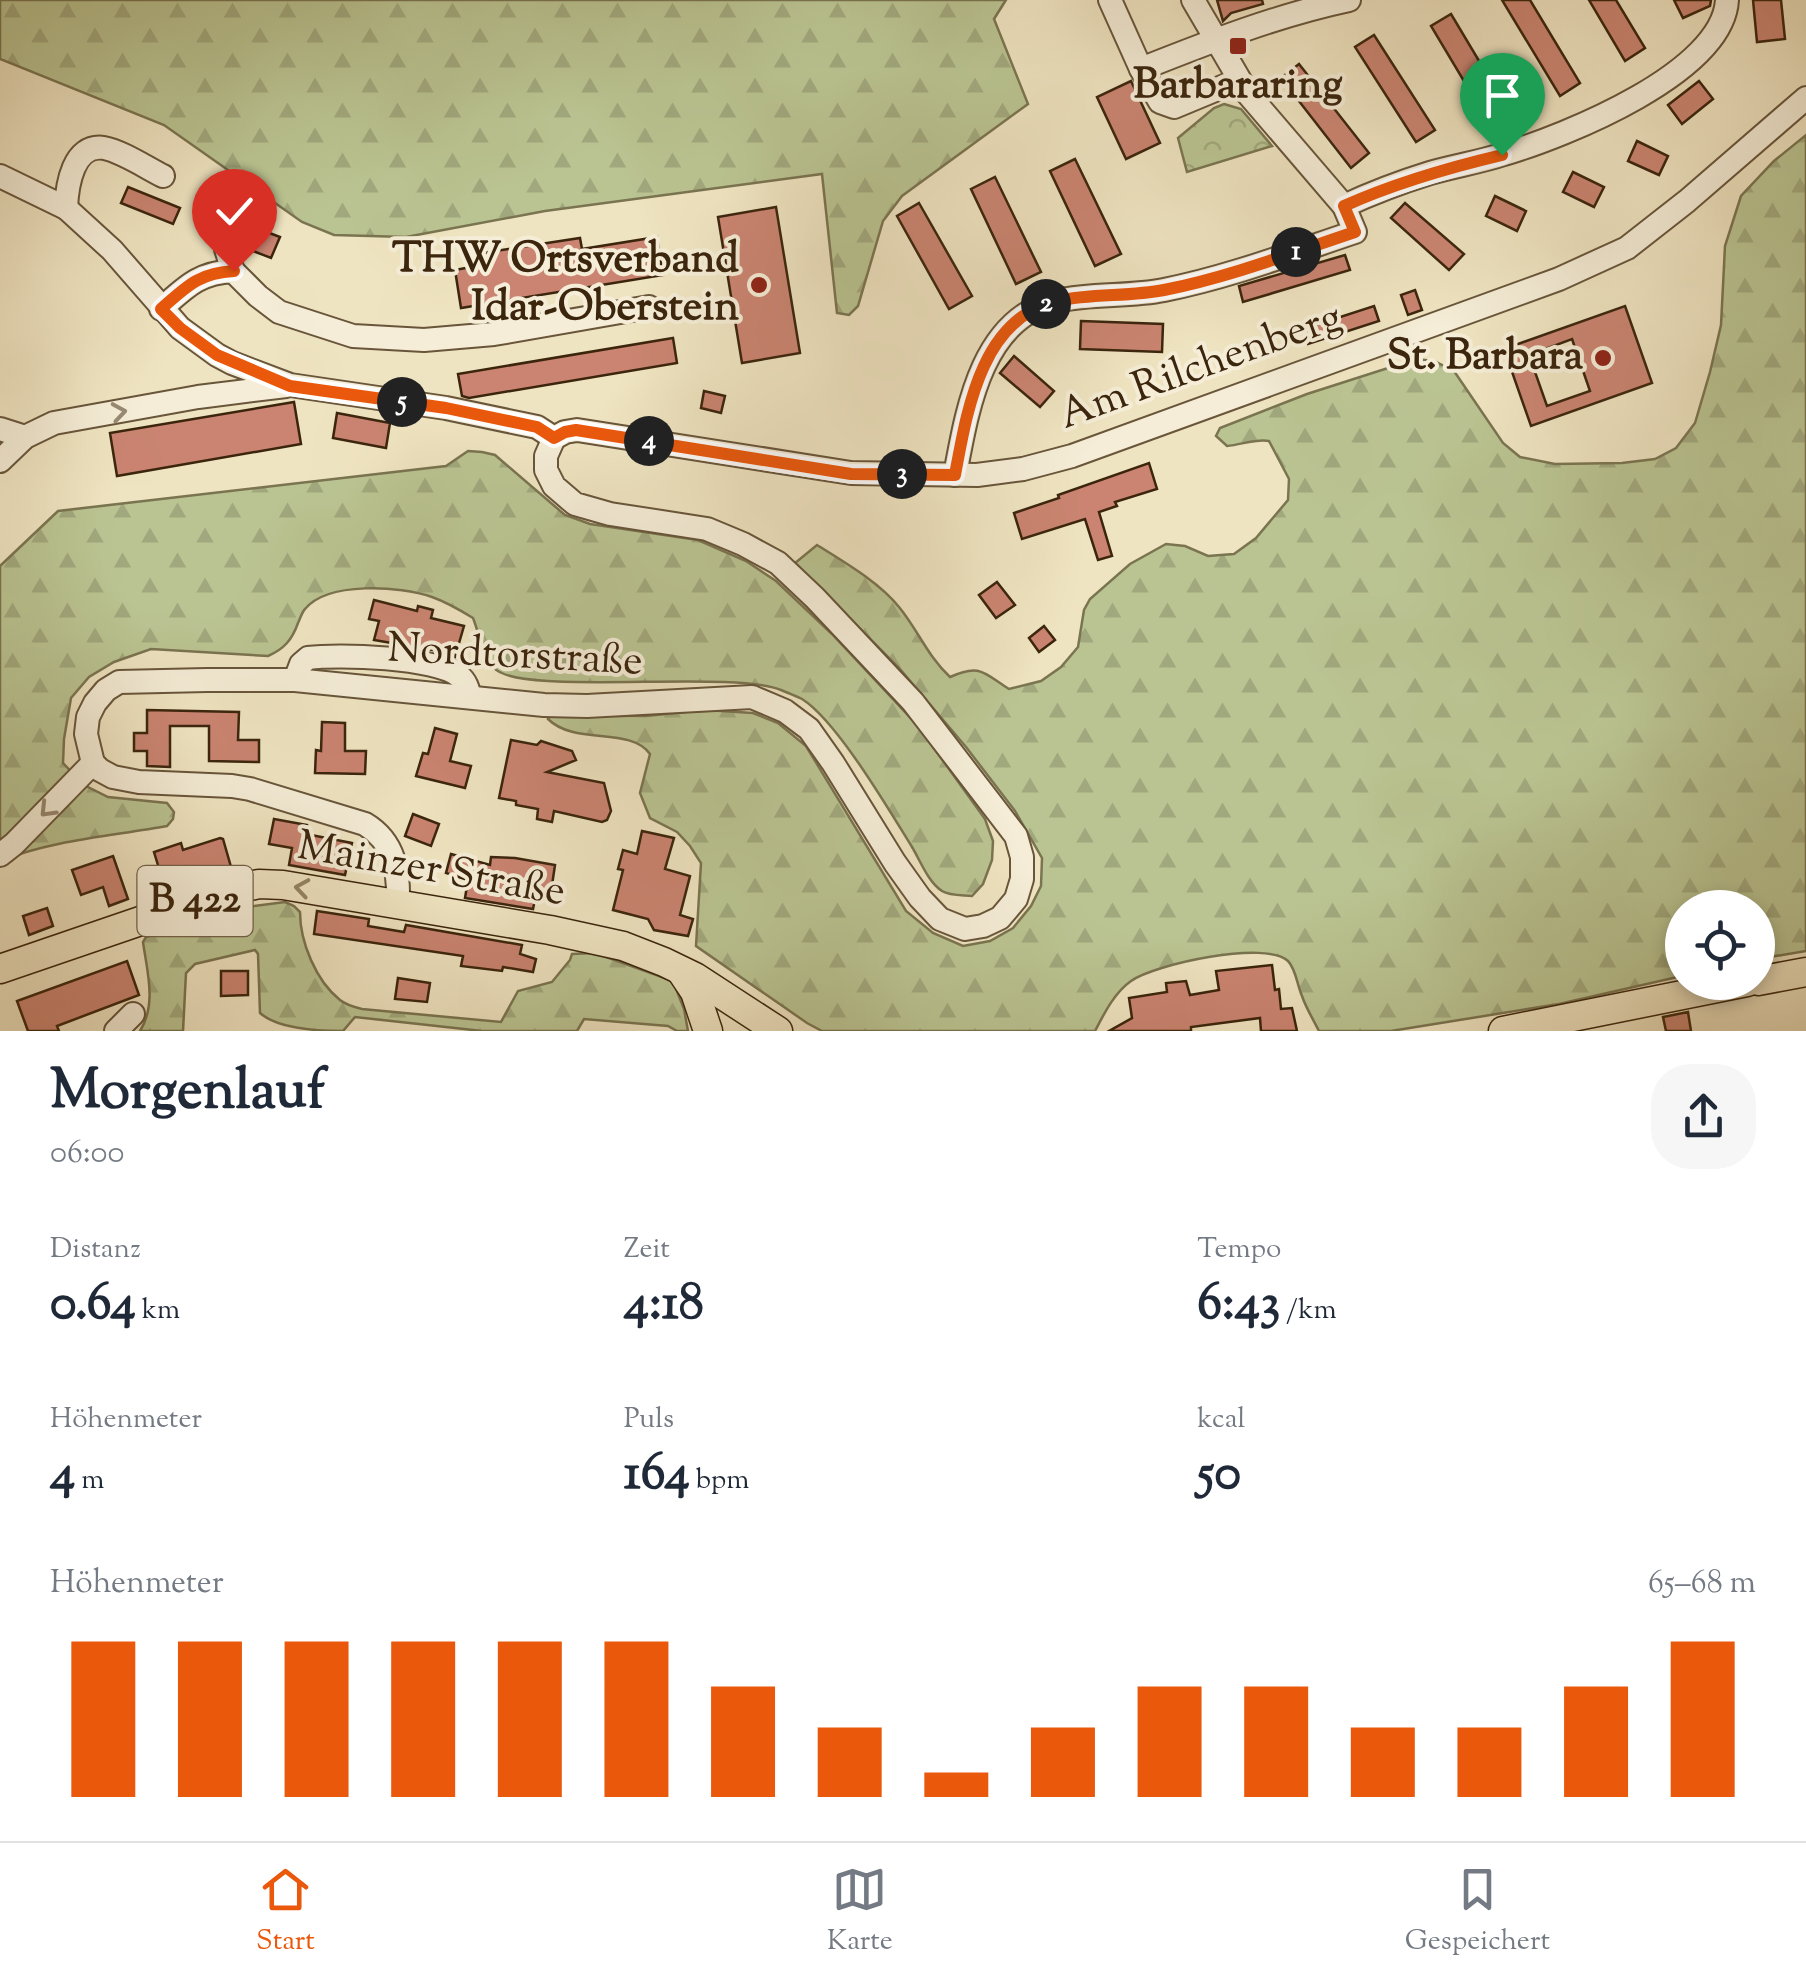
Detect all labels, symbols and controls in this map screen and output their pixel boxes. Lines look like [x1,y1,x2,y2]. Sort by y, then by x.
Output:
marker: Barbararing [1227,35,1249,57]
pin [1460,53,1545,156]
place label: Barbararing [1133,57,1343,117]
icon: arrive [1475,68,1530,123]
pin [192,169,277,272]
icon: check [207,184,262,239]
pin: 1 [1271,227,1321,277]
place label: THW Ortsverband Idar-Oberstein [392,231,739,339]
text: 1 [1291,232,1301,272]
marker: THW Ortsverband Idar-Oberstein [748,274,770,296]
pin: 2 [1021,279,1071,329]
text: 2 [1039,284,1053,324]
street label: Am Rilchenberg [1051,289,1351,447]
place label: St. Barbara [1387,328,1584,388]
marker: St. Barbara [1592,347,1614,369]
pin: 5 [377,377,427,427]
text: 5 [397,382,407,422]
one-way arrow [110,402,127,423]
pin: 4 [624,416,674,466]
text: 4 [642,421,656,461]
pin: 3 [877,449,927,499]
text: 3 [896,454,908,494]
street label: Nordtorstraße [386,620,644,694]
one-way arrow [41,798,59,816]
street label: Mainzer Straße [292,818,570,924]
road number: B 422 [138,866,252,936]
one-way arrow [293,878,310,899]
map controls [1665,890,1775,1000]
button: locate [1665,890,1775,1000]
text: Morgenlauf [50,1054,326,1133]
button: share [1651,1064,1756,1169]
text: 06:00 [50,1131,124,1177]
text: Distanz [50,1230,141,1270]
text: Zeit [624,1230,670,1270]
text: Tempo [1197,1230,1281,1270]
text: 0.64 [50,1270,136,1342]
text: 4:18 [624,1270,704,1342]
text: 6:43 [1197,1270,1280,1342]
text: km [136,1291,180,1331]
text: /km [1280,1291,1337,1331]
text: Höhenmeter [50,1400,202,1440]
text: Puls [624,1400,674,1440]
text: kcal [1197,1400,1245,1440]
text: 4 [50,1440,75,1512]
text: 164 [624,1440,690,1512]
text: 50 [1197,1440,1241,1512]
text: m [75,1461,104,1501]
text: bpm [690,1461,749,1501]
text: Höhenmeter [50,1561,224,1607]
text: 65–68 m [1648,1561,1756,1607]
tab: Start [256,1862,315,1962]
tab: Karte [827,1862,893,1962]
tab: Gespeichert [1405,1862,1550,1962]

